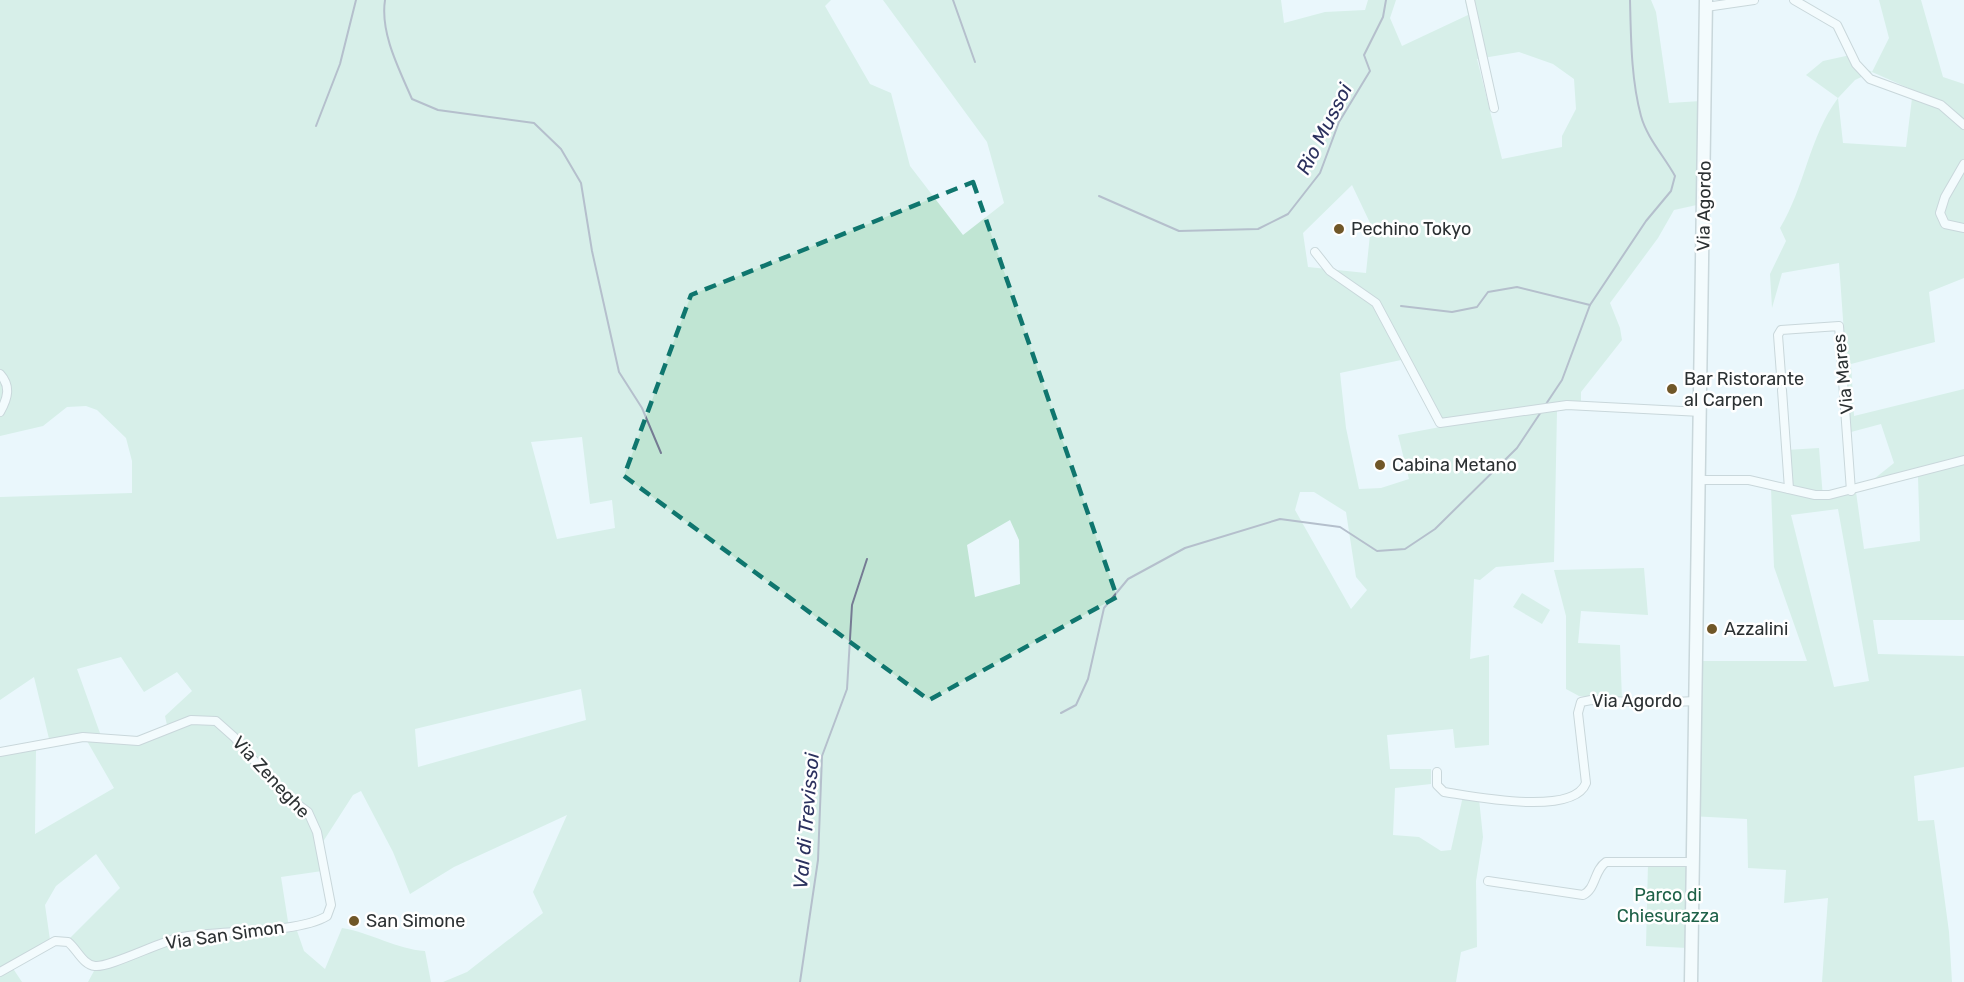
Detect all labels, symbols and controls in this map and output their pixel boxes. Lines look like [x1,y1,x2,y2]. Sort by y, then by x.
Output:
water label: Rio Mussoi [1291,78,1358,179]
street label: Via Agordo [1692,160,1716,252]
place label: Pechino Tokyo [1351,218,1471,240]
marker: Pechino Tokyo [1332,222,1346,236]
street label: Via Mares [1828,333,1858,415]
place label: Bar Ristorante al Carpen [1684,368,1804,411]
marker: Bar Ristorante al Carpen [1665,382,1679,396]
place label: Cabina Metano [1392,454,1517,476]
marker: Cabina Metano [1373,458,1387,472]
place label: Azzalini [1724,618,1788,640]
marker: Azzalini [1705,622,1719,636]
street label: Via Agordo [1592,690,1682,712]
street label: Via Zeneghe [228,732,314,822]
water label: Val di Trevissoi [788,751,824,890]
park label: Parco di Chiesurazza [1617,884,1719,927]
place label: San Simone [366,910,465,932]
marker: San Simone [347,914,361,928]
street label: Via San Simon [164,916,286,954]

